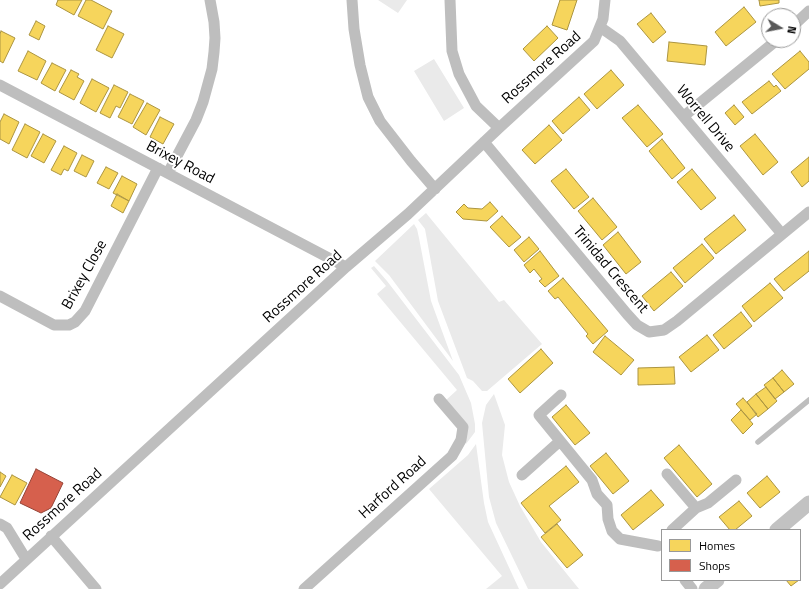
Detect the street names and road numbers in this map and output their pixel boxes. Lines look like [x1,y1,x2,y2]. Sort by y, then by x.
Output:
street label: Rossmore Road [499,28,585,108]
street label: Worrell Drive [672,82,738,156]
street label: Brixey Road [143,138,217,188]
street label: Trinidad Crescent [568,223,652,317]
street label: Brixey Close [59,237,111,313]
street label: Rossmore Road [260,247,346,327]
street label: Harford Road [356,453,430,523]
street label: Rossmore Road [20,465,106,545]

